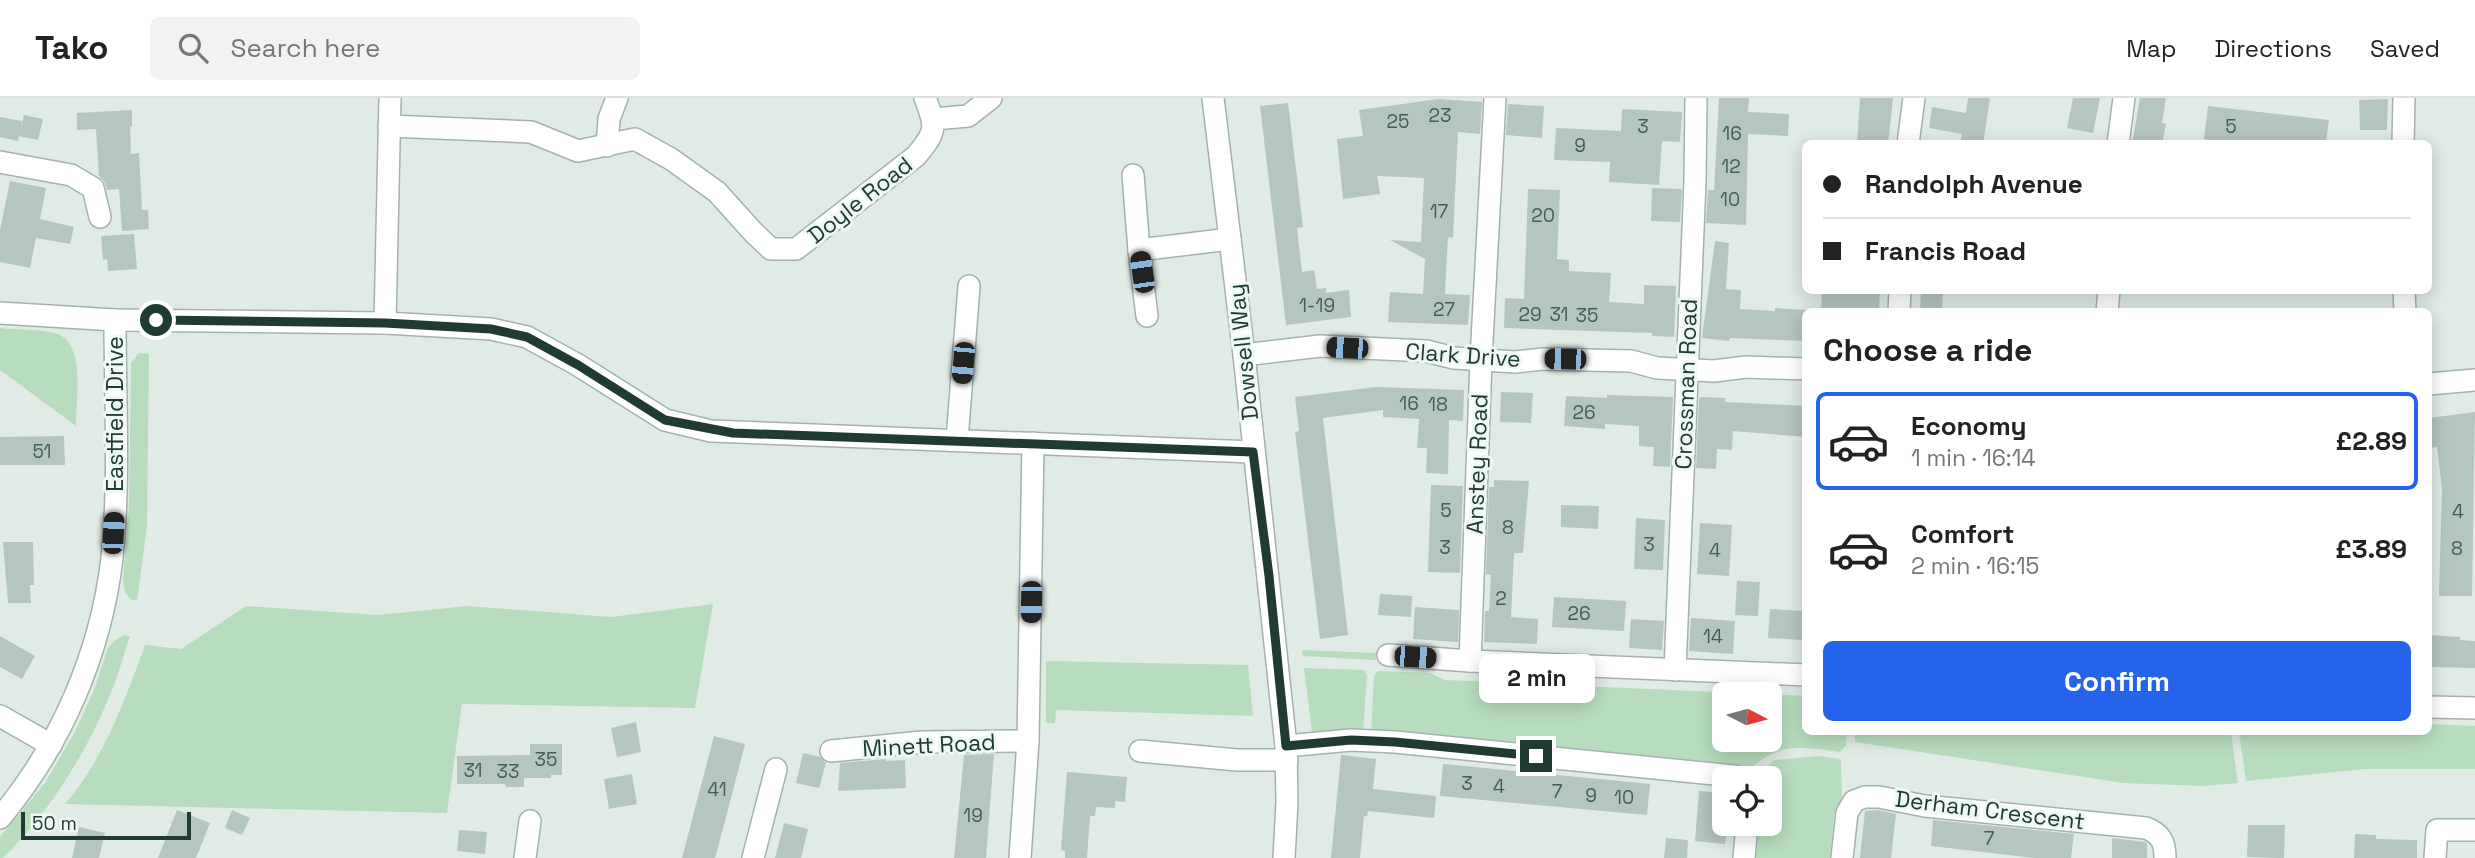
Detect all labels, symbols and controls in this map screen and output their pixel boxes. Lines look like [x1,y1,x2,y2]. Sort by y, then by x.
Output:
search box [150,17,640,80]
text: Tako [35,27,108,69]
icon: search [174,29,212,67]
text: Search here [230,31,380,65]
text: Map [2126,33,2176,64]
text: Directions [2214,33,2332,64]
text: Saved [2370,33,2440,64]
house number: 23 [1429,103,1451,128]
house number: 25 [1387,109,1409,134]
house number: 3 [1637,114,1649,139]
house number: 5 [2225,114,2237,139]
house number: 16 [1722,121,1742,146]
house number: 9 [1574,133,1586,158]
street label: Doyle Road [801,150,919,250]
house number: 12 [1721,154,1741,179]
text: Randolph Avenue [1865,167,2083,201]
house number: 10 [1720,187,1740,212]
house number: 17 [1430,199,1449,224]
house number: 20 [1531,203,1555,228]
text: Francis Road [1865,234,2026,268]
car [1129,250,1156,294]
street label: Dowsell Way [1221,282,1265,422]
house number: 1-19 [1299,293,1335,318]
house number: 27 [1433,297,1455,322]
street label: Crossman Road [1668,298,1704,470]
house number: 29 [1518,302,1542,327]
house number: 31 [1549,302,1569,327]
house number: 35 [1576,303,1598,328]
route start [140,304,172,336]
text: Choose a ride [1823,330,2033,370]
street label: Eastfield Drive [100,336,130,492]
car [1326,336,1369,360]
street label: Clark Drive [1404,336,1522,374]
car [951,341,976,385]
car [1544,348,1587,370]
house number: 16 [1399,391,1419,416]
house number: 18 [1428,392,1448,417]
street label: Anstey Road [1460,393,1494,535]
house number: 26 [1572,400,1596,425]
text: Economy [1911,409,2027,443]
icon: car [1827,410,1890,473]
text: £2.89 [2336,424,2407,458]
house number: 51 [32,439,52,464]
text: 1 min · 16:14 [1911,443,2036,473]
house number: 5 [1440,498,1452,523]
house number: 4 [2452,499,2464,524]
car [102,511,125,555]
house number: 8 [1502,515,1514,540]
text: Comfort [1911,517,2014,551]
icon: car [1827,518,1890,581]
house number: 3 [1643,532,1655,557]
text: £3.89 [2335,532,2407,566]
house number: 3 [1439,535,1451,560]
house number: 8 [2451,536,2463,561]
house number: 4 [1709,538,1721,563]
text: 2 min · 16:15 [1911,551,2039,581]
car [1021,581,1042,623]
house number: 2 [1495,586,1507,611]
house number: 26 [1567,601,1591,626]
house number: 14 [1703,624,1723,649]
button: Confirm [1823,641,2411,721]
car [1394,645,1437,669]
callout: 2 min [1478,654,1594,704]
text: 2 min [1507,663,1567,693]
north arrow [1712,682,1782,752]
map controls [1712,682,1782,836]
street label: Minett Road [862,727,996,763]
route end [1520,740,1552,772]
house number: 35 [535,747,557,772]
house number: 31 [463,758,483,783]
house number: 33 [497,759,519,784]
button: locate [1712,766,1782,836]
house number: 3 [1461,771,1473,796]
house number: 4 [1493,774,1505,799]
house number: 41 [707,777,727,802]
house number: 7 [1552,779,1563,804]
house number: 9 [1585,783,1597,808]
street label: Derham Crescent [1893,783,2087,837]
house number: 10 [1614,785,1634,810]
house number: 19 [963,803,983,828]
scale bar [21,809,191,841]
text: 50 m [32,811,77,836]
house number: 7 [1984,826,1995,851]

